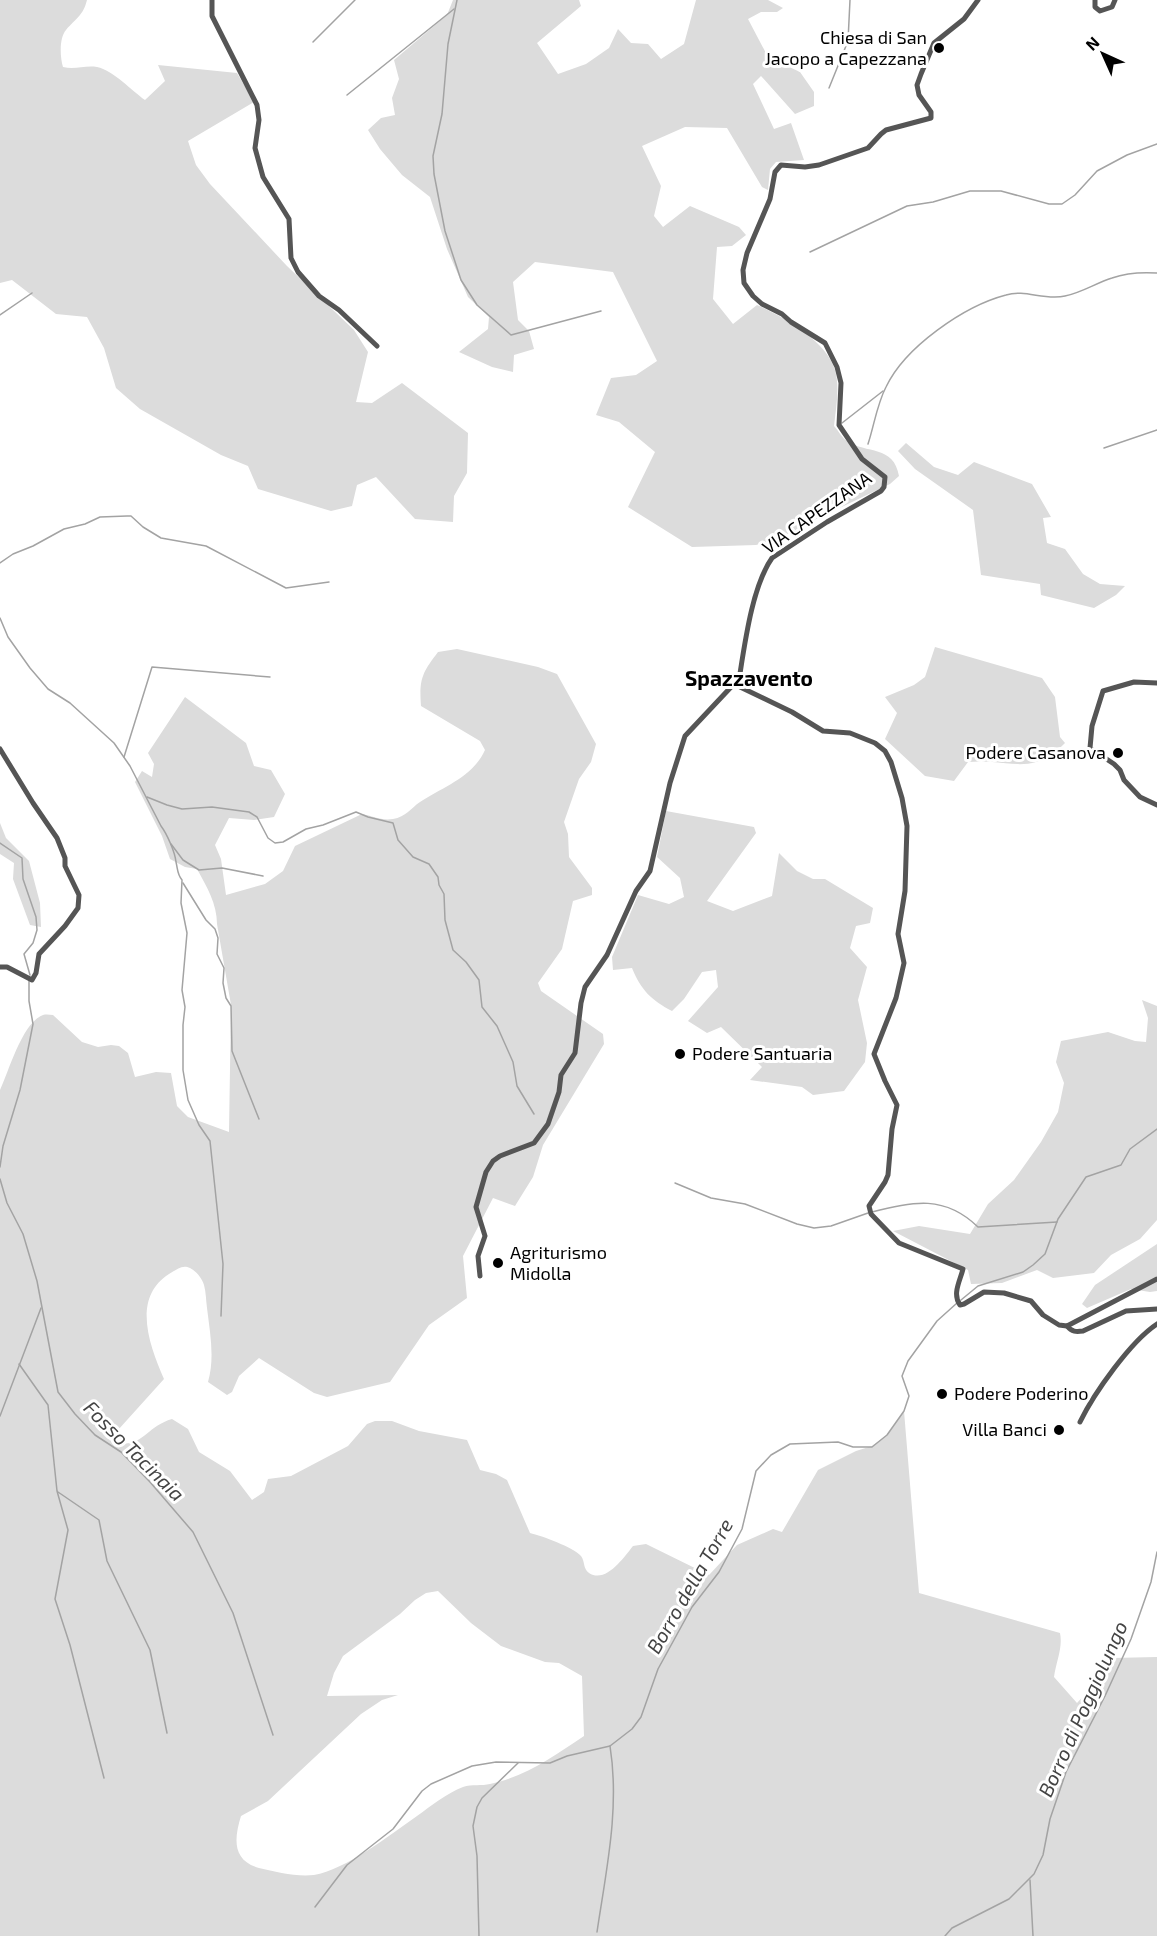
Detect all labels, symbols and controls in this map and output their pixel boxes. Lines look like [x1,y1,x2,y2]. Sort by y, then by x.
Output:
north arrow [1073,24,1133,84]
place label: Chiesa di San Jacopo a Capezzana [765,26,927,69]
text: N [1081,32,1103,54]
marker: Chiesa di San Jacopo a Capezzana [932,41,946,55]
street label: VIA CAPEZZANA [758,466,876,558]
district label: Spazzavento [685,665,813,690]
place label: Podere Casanova [966,741,1106,763]
marker: Podere Casanova [1111,746,1125,760]
place label: Podere Santuaria [692,1042,832,1064]
marker: Podere Santuaria [673,1047,687,1061]
place label: Agriturismo Midolla [510,1241,607,1284]
marker: Agriturismo Midolla [491,1256,505,1270]
place label: Podere Poderino [954,1382,1088,1404]
marker: Podere Poderino [935,1387,949,1401]
water label: Fosso Tacinaia [80,1395,190,1505]
place label: Villa Banci [962,1418,1047,1440]
marker: Villa Banci [1052,1423,1066,1437]
water label: Borro della Torre [641,1514,738,1657]
water label: Borro di Poggiolungo [1033,1617,1132,1800]

